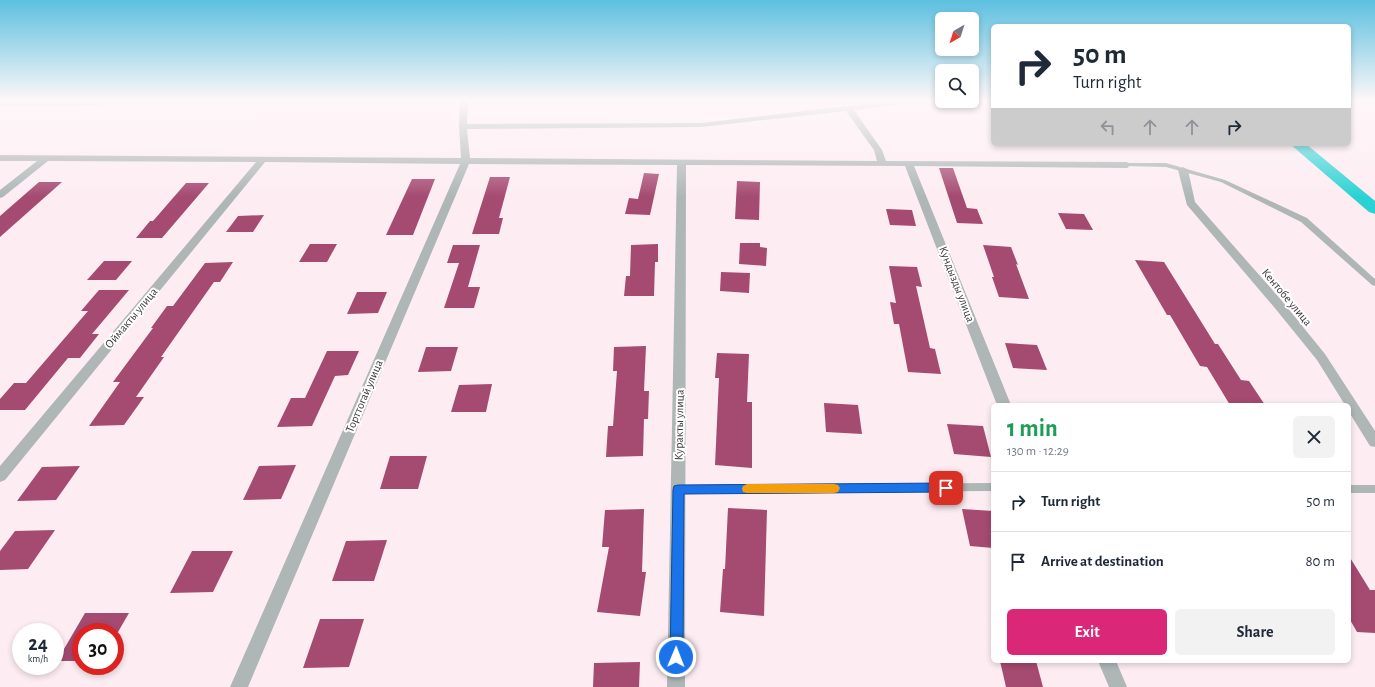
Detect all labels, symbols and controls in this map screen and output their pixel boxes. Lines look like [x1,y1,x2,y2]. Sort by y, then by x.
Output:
north arrow [935,12,979,56]
map controls [935,12,979,108]
icon: right [1007,40,1059,92]
text: 50 m [1073,41,1127,69]
button: search [935,64,979,108]
text: Turn right [1073,74,1142,92]
icon: left [1097,116,1119,138]
icon: ahead [1139,116,1161,138]
icon: ahead [1181,116,1203,138]
icon: right [1223,116,1245,138]
street label: Кундызды улица [936,244,977,324]
street label: Кентобе улица [1259,266,1315,329]
street label: Оймакты улица [102,285,161,351]
street label: Торттогай улица [343,358,386,434]
street label: Куракты улица [672,389,687,461]
button: close [1293,416,1335,458]
text: 1 min [1007,417,1058,441]
text: 130 m · 12:29 [1007,445,1069,458]
pin [929,471,963,505]
icon: arrive [935,477,957,499]
icon: right [1007,491,1029,513]
text: Turn right [1041,494,1100,509]
text: 50 m [1306,494,1335,509]
icon: arrive [1007,551,1029,573]
text: Arrive at destination [1041,554,1164,569]
text: 80 m [1305,554,1335,569]
button: Exit [1007,609,1167,655]
button: Share [1175,609,1335,655]
speed limit sign: 30 [72,623,124,675]
text: 24 [28,634,48,654]
position arrow [655,636,697,678]
text: km/h [28,654,48,664]

